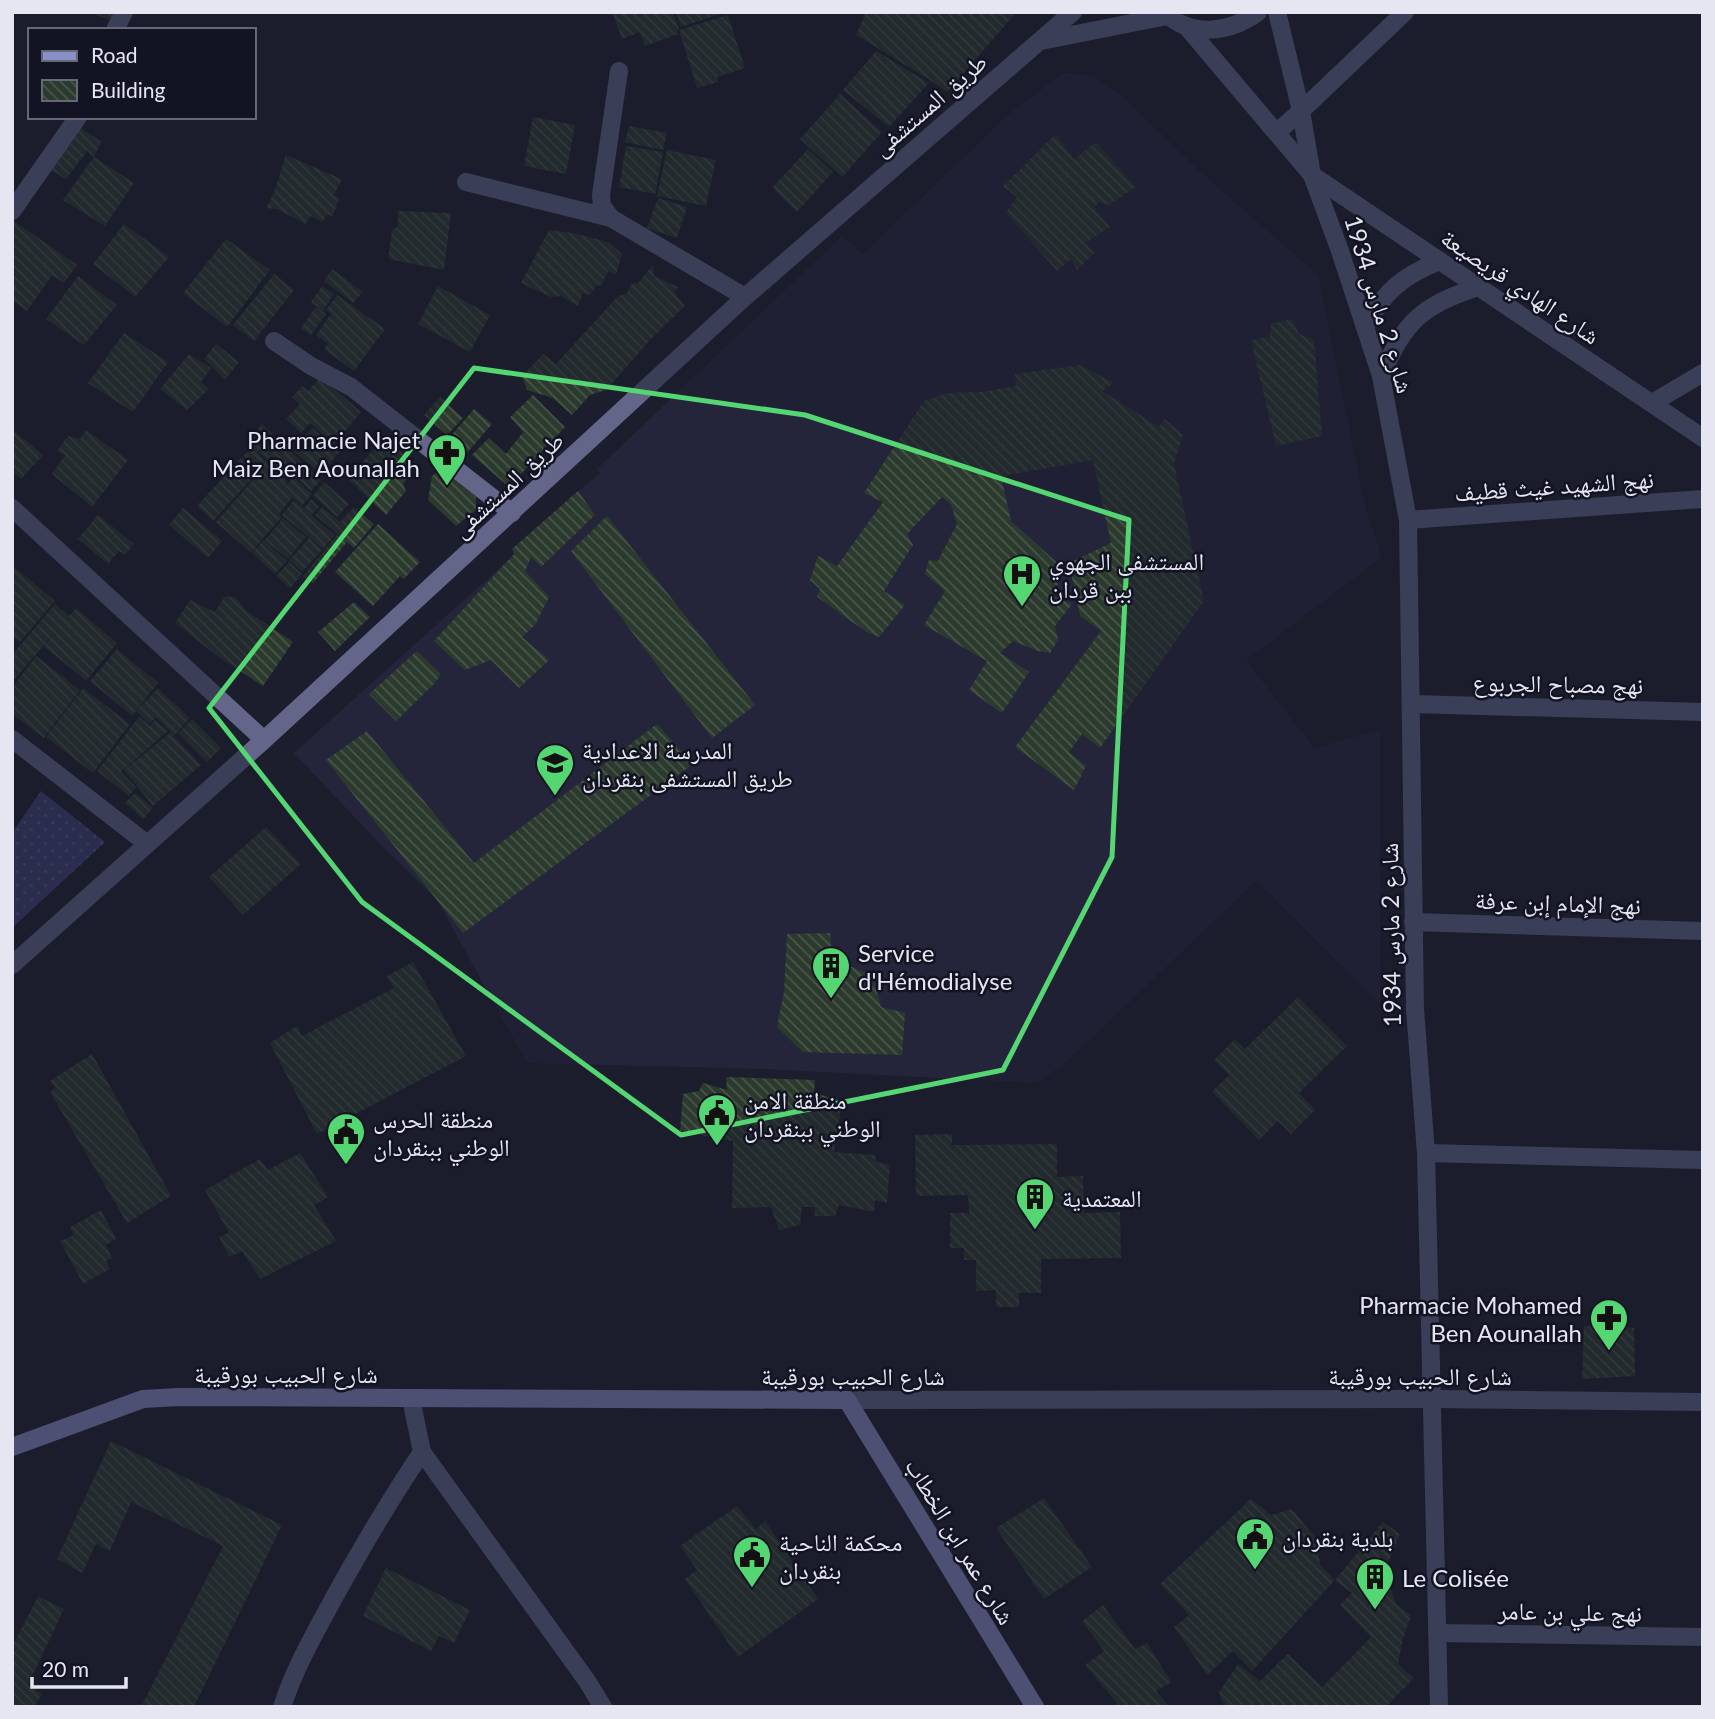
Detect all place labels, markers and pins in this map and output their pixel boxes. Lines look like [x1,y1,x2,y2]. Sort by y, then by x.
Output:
place label: Pharmacie Najet Maiz Ben Aounallah [212,425,420,482]
pharmacy icon: Pharmacie Najet Maiz Ben Aounallah [426,432,468,487]
place label: المستشفى الجهوي ببن قردان [1049,546,1204,604]
hospital icon: المستشفى الجهوي ببن قردان [1001,553,1043,608]
place label: المدرسة الاعدادية طريق المستشفى بنقردان [582,735,793,793]
school or university icon: المدرسة الاعدادية طريق المستشفى بنقردان [534,742,576,797]
place label: Service d'Hémodialyse [858,938,1012,995]
building icon: Service d'Hémodialyse [810,945,852,1000]
place label: منطقة الامن الوطني ببنقردان [744,1085,881,1148]
public building icon: منطقة الامن الوطني ببنقردان [696,1092,738,1147]
place label: منطقة الحرس الوطني ببنقردان [373,1104,510,1167]
public building icon: منطقة الحرس الوطني ببنقردان [325,1111,367,1166]
building icon: المعتمدية [1014,1176,1056,1231]
place label: المعتمدية [1062,1183,1142,1212]
place label: Pharmacie Mohamed Ben Aounallah [1359,1290,1582,1347]
pharmacy icon: Pharmacie Mohamed Ben Aounallah [1588,1297,1630,1352]
public building icon: بلدية بنقردان [1234,1516,1276,1571]
place label: بلدية بنقردان [1282,1523,1393,1553]
place label: محكمة الناحية بنقردان [779,1527,902,1585]
public building icon: محكمة الناحية بنقردان [731,1534,773,1589]
building icon: Le Colisée [1354,1556,1396,1611]
place label: Le Colisée [1402,1563,1509,1592]

